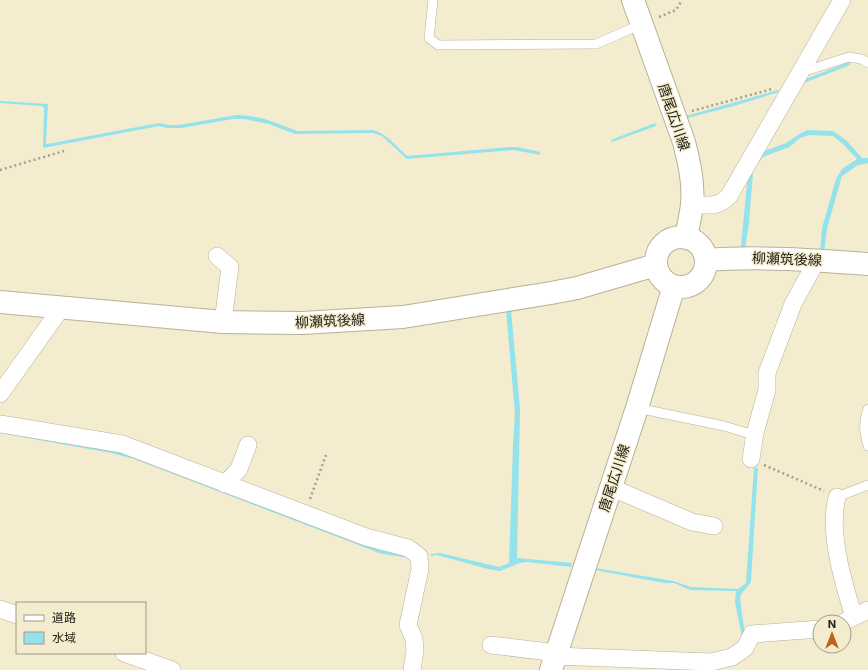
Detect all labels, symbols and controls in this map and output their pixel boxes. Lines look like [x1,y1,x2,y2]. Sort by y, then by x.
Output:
street label: 唐尾広川線 [655,81,694,153]
street label: 柳瀬筑後線 [752,249,822,268]
street label: 柳瀬筑後線 [295,310,365,331]
street label: 唐尾広川線 [595,442,632,514]
legend [16,602,146,654]
text: 道路 [52,610,76,625]
north arrow [812,614,852,654]
text: N [828,617,836,631]
text: 水域 [52,630,76,645]

